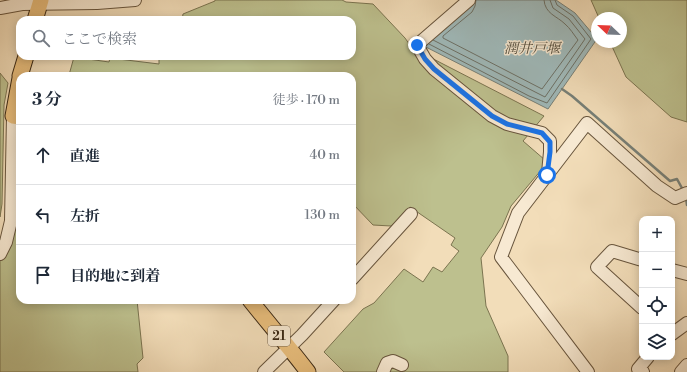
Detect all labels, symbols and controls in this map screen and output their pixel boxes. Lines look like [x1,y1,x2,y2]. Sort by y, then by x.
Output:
north arrow [591,12,627,48]
search box [16,16,356,60]
icon: search [30,27,52,49]
text: ここで検索 [62,30,137,49]
route end [408,36,426,54]
water label: 潤井戸堰 [504,40,562,58]
text: 3 分 [32,89,62,111]
text: 徒歩 · 170 m [273,92,340,108]
icon: ahead [32,144,54,166]
text: 直進 [70,147,100,166]
text: 40 m [310,147,340,163]
route start [538,166,556,184]
icon: left [32,204,54,226]
text: 左折 [70,207,100,226]
text: 130 m [305,207,340,223]
map controls [639,216,675,360]
button: + [639,216,675,252]
button: − [639,252,675,288]
icon: arrive [32,264,54,286]
text: 目的地に到着 [70,267,160,286]
button: locate [639,288,675,324]
button: layers [639,324,675,360]
road number: 21 [268,326,290,346]

